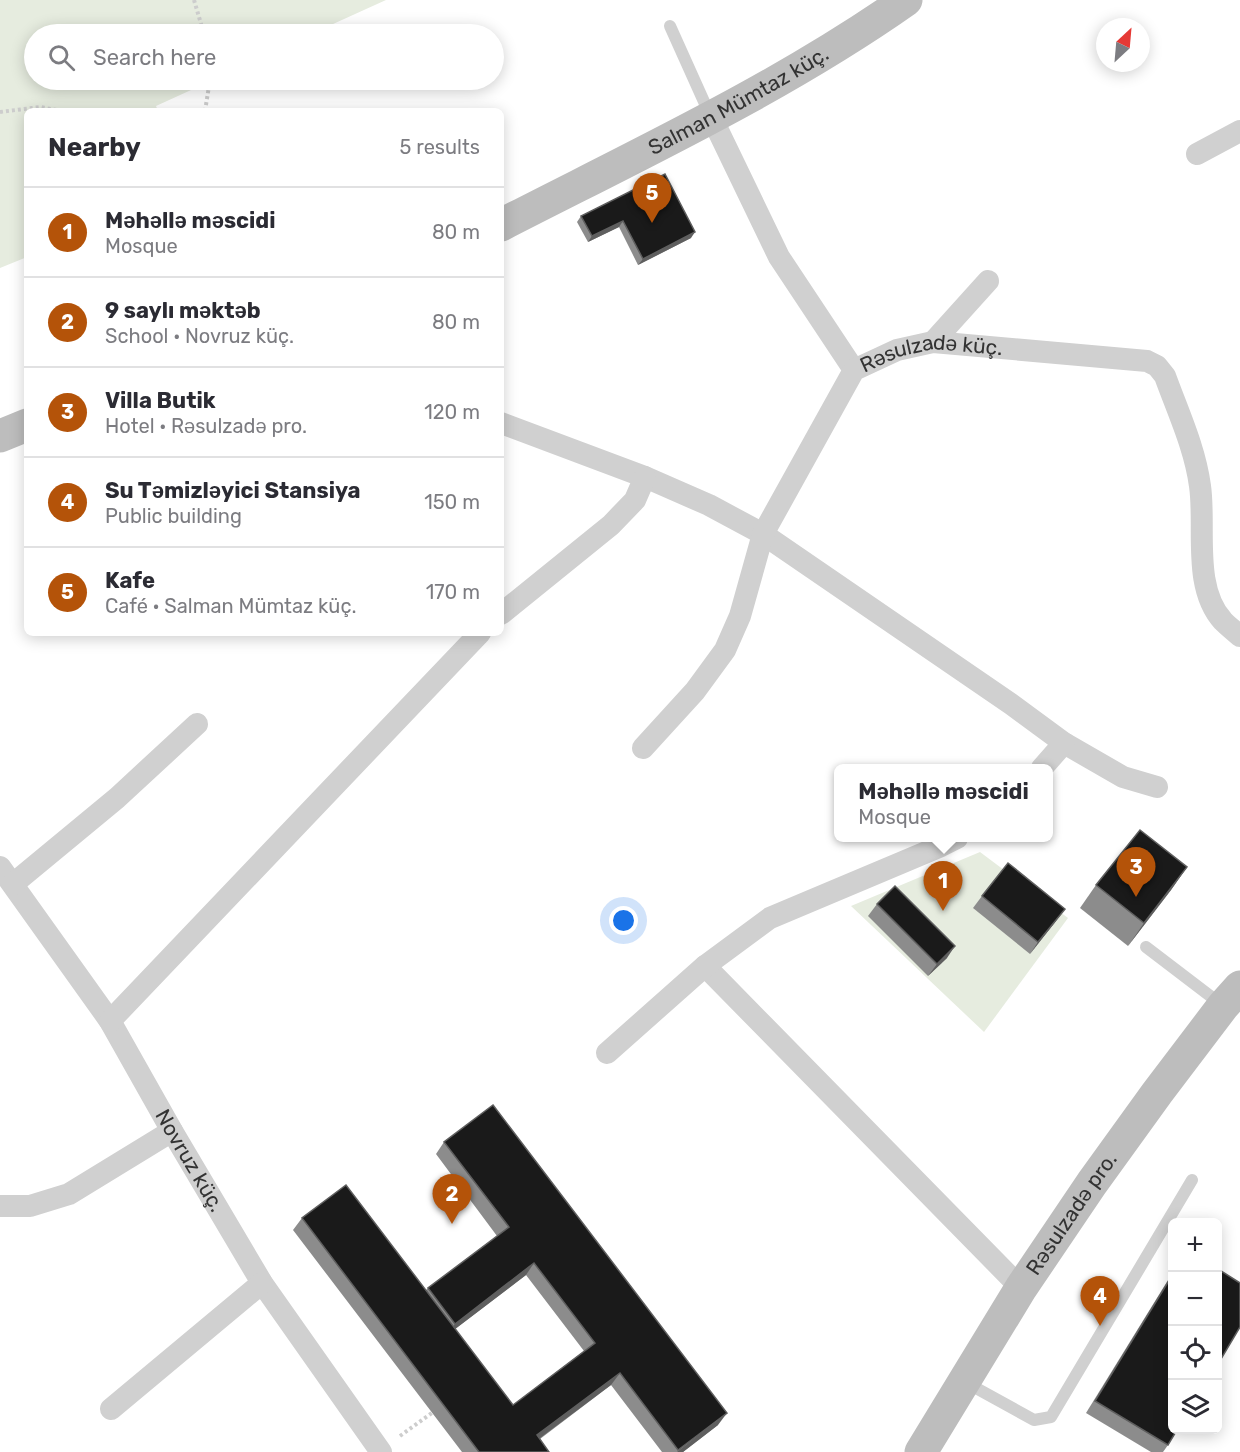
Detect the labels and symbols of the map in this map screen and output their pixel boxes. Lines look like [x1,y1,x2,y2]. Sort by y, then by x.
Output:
north arrow [1096,18,1150,72]
street label: Salman Mümtaz küç. [644,41,833,160]
pin: 5 [632,174,672,223]
street label: Rəsulzadə küç. [856,329,1004,377]
pin: 3 [1116,848,1156,897]
pin: 1 [924,862,962,911]
your location [609,906,638,935]
street label: Novruz küç. [150,1105,230,1216]
street label: Rəsulzadə pro. [1021,1147,1122,1279]
pin: 2 [432,1174,472,1224]
pin: 4 [1080,1276,1120,1326]

